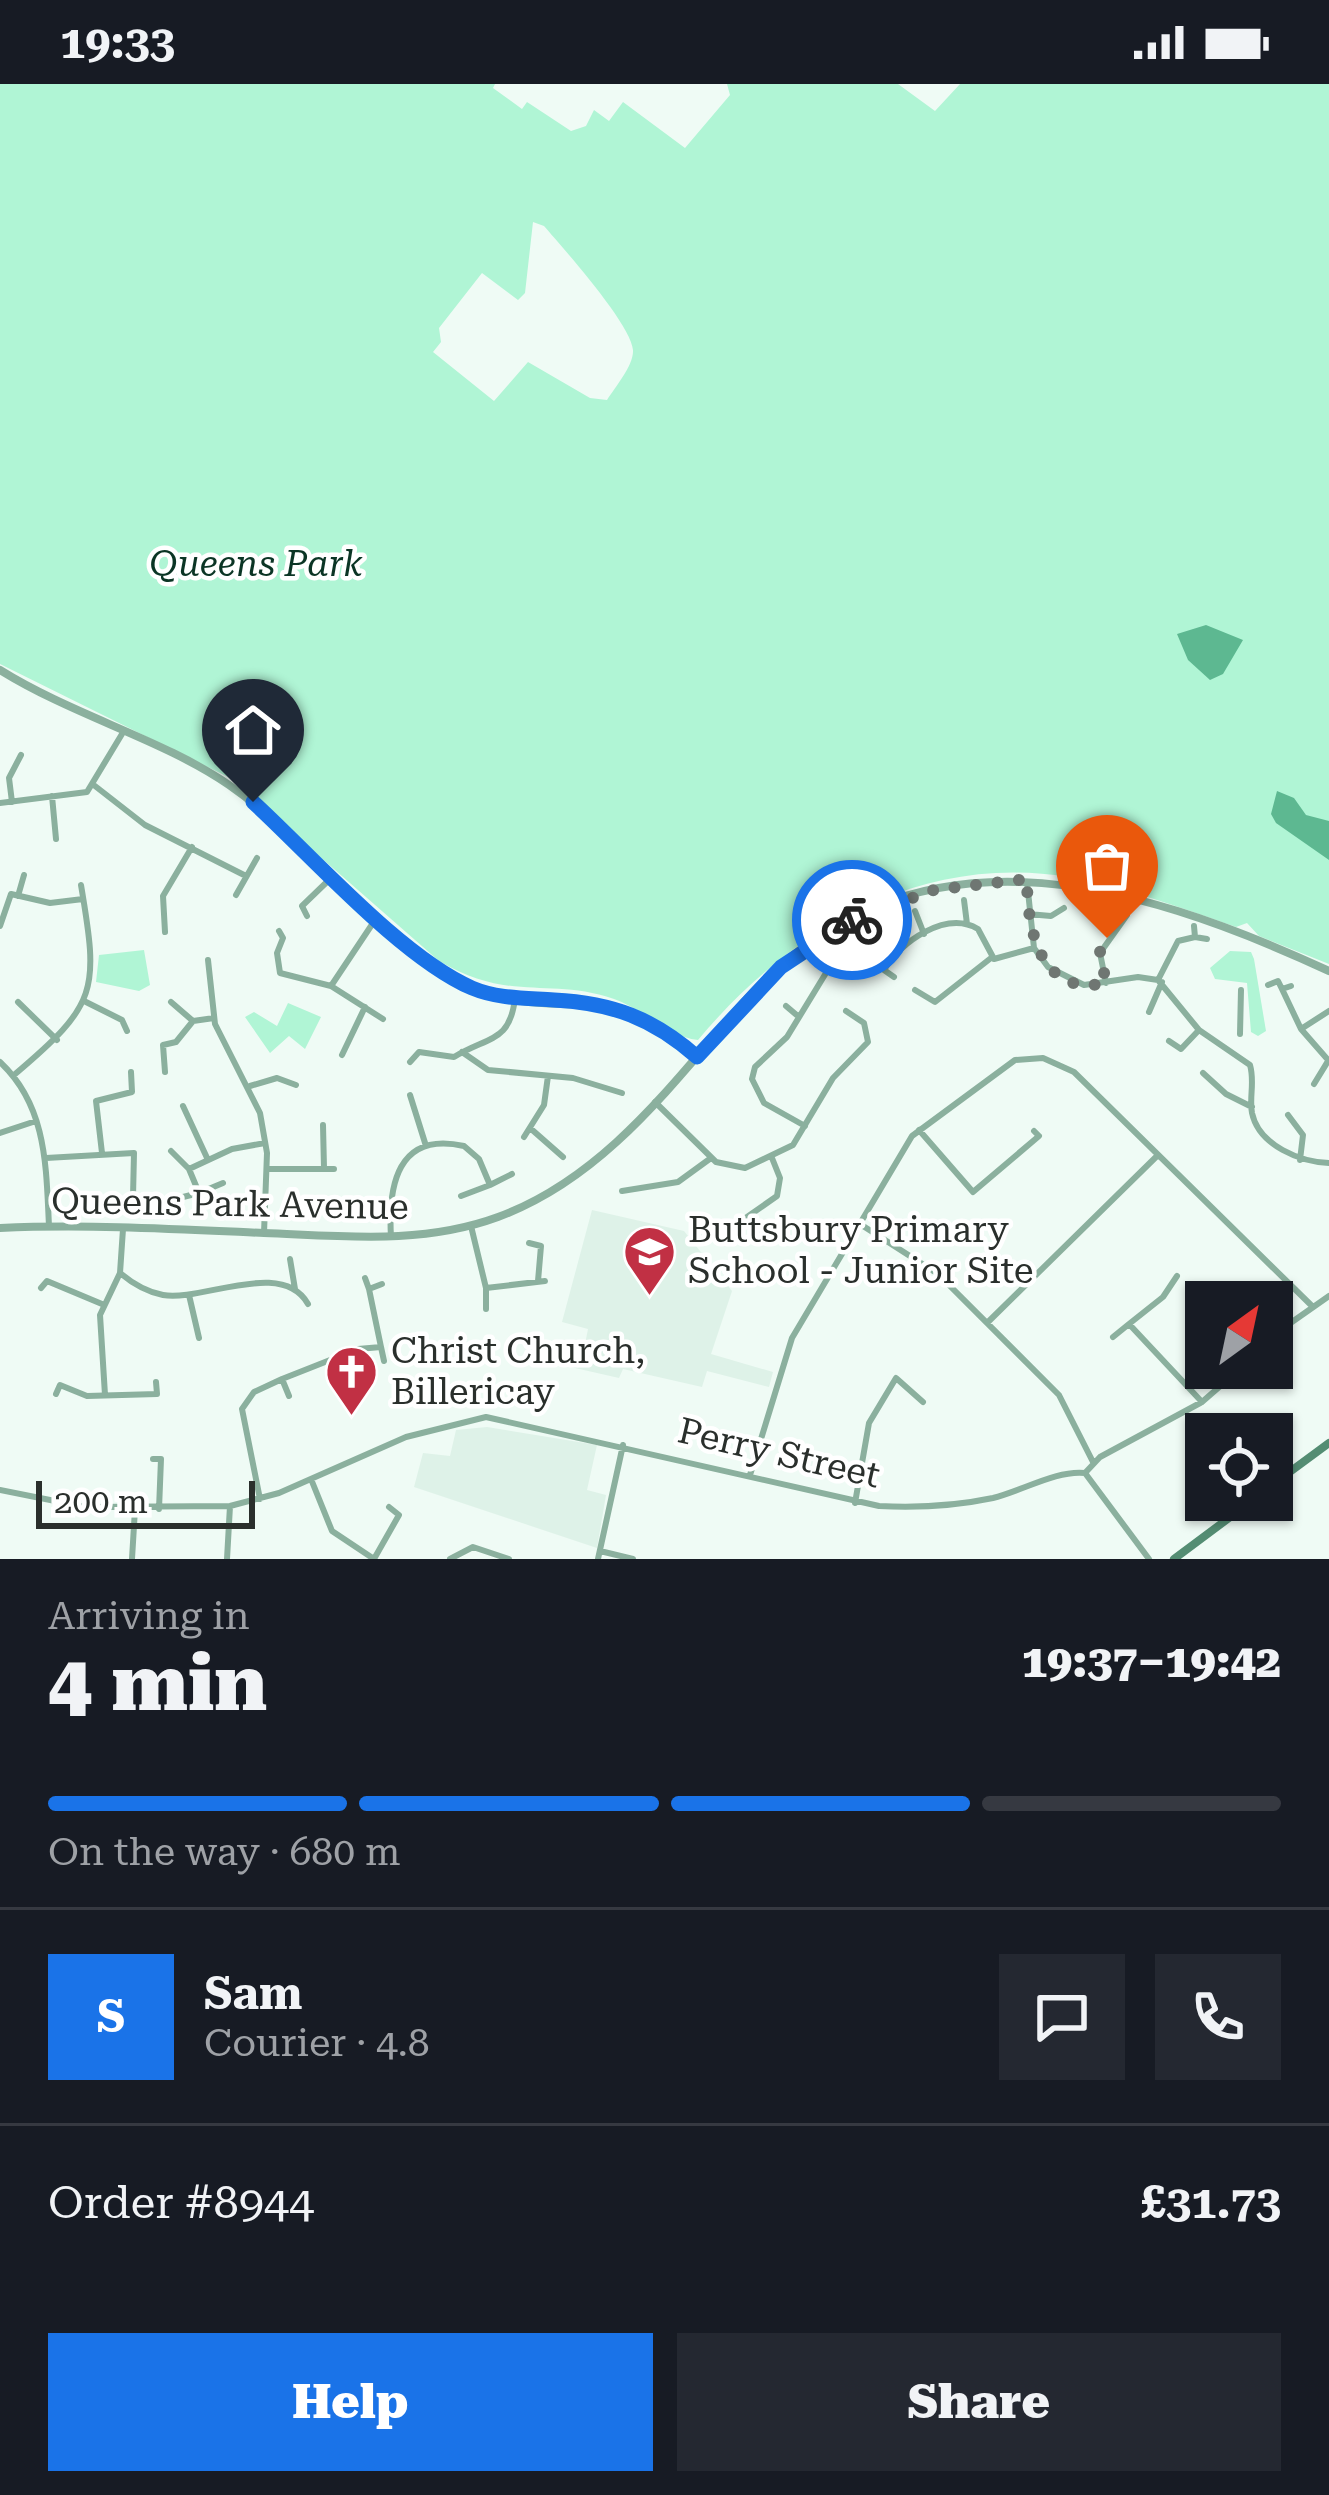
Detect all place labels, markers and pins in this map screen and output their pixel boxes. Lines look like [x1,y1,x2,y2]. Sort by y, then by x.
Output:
pin [202,679,304,802]
pin [1056,815,1158,938]
place label: Buttsbury Primary School - Junior Site [688,1209,1034,1292]
school or university icon: Buttsbury Primary School - Junior Site [621,1223,677,1297]
place label: Christ Church, Billericay [391,1330,645,1413]
church icon: Christ Church, Billericay [324,1344,380,1418]

